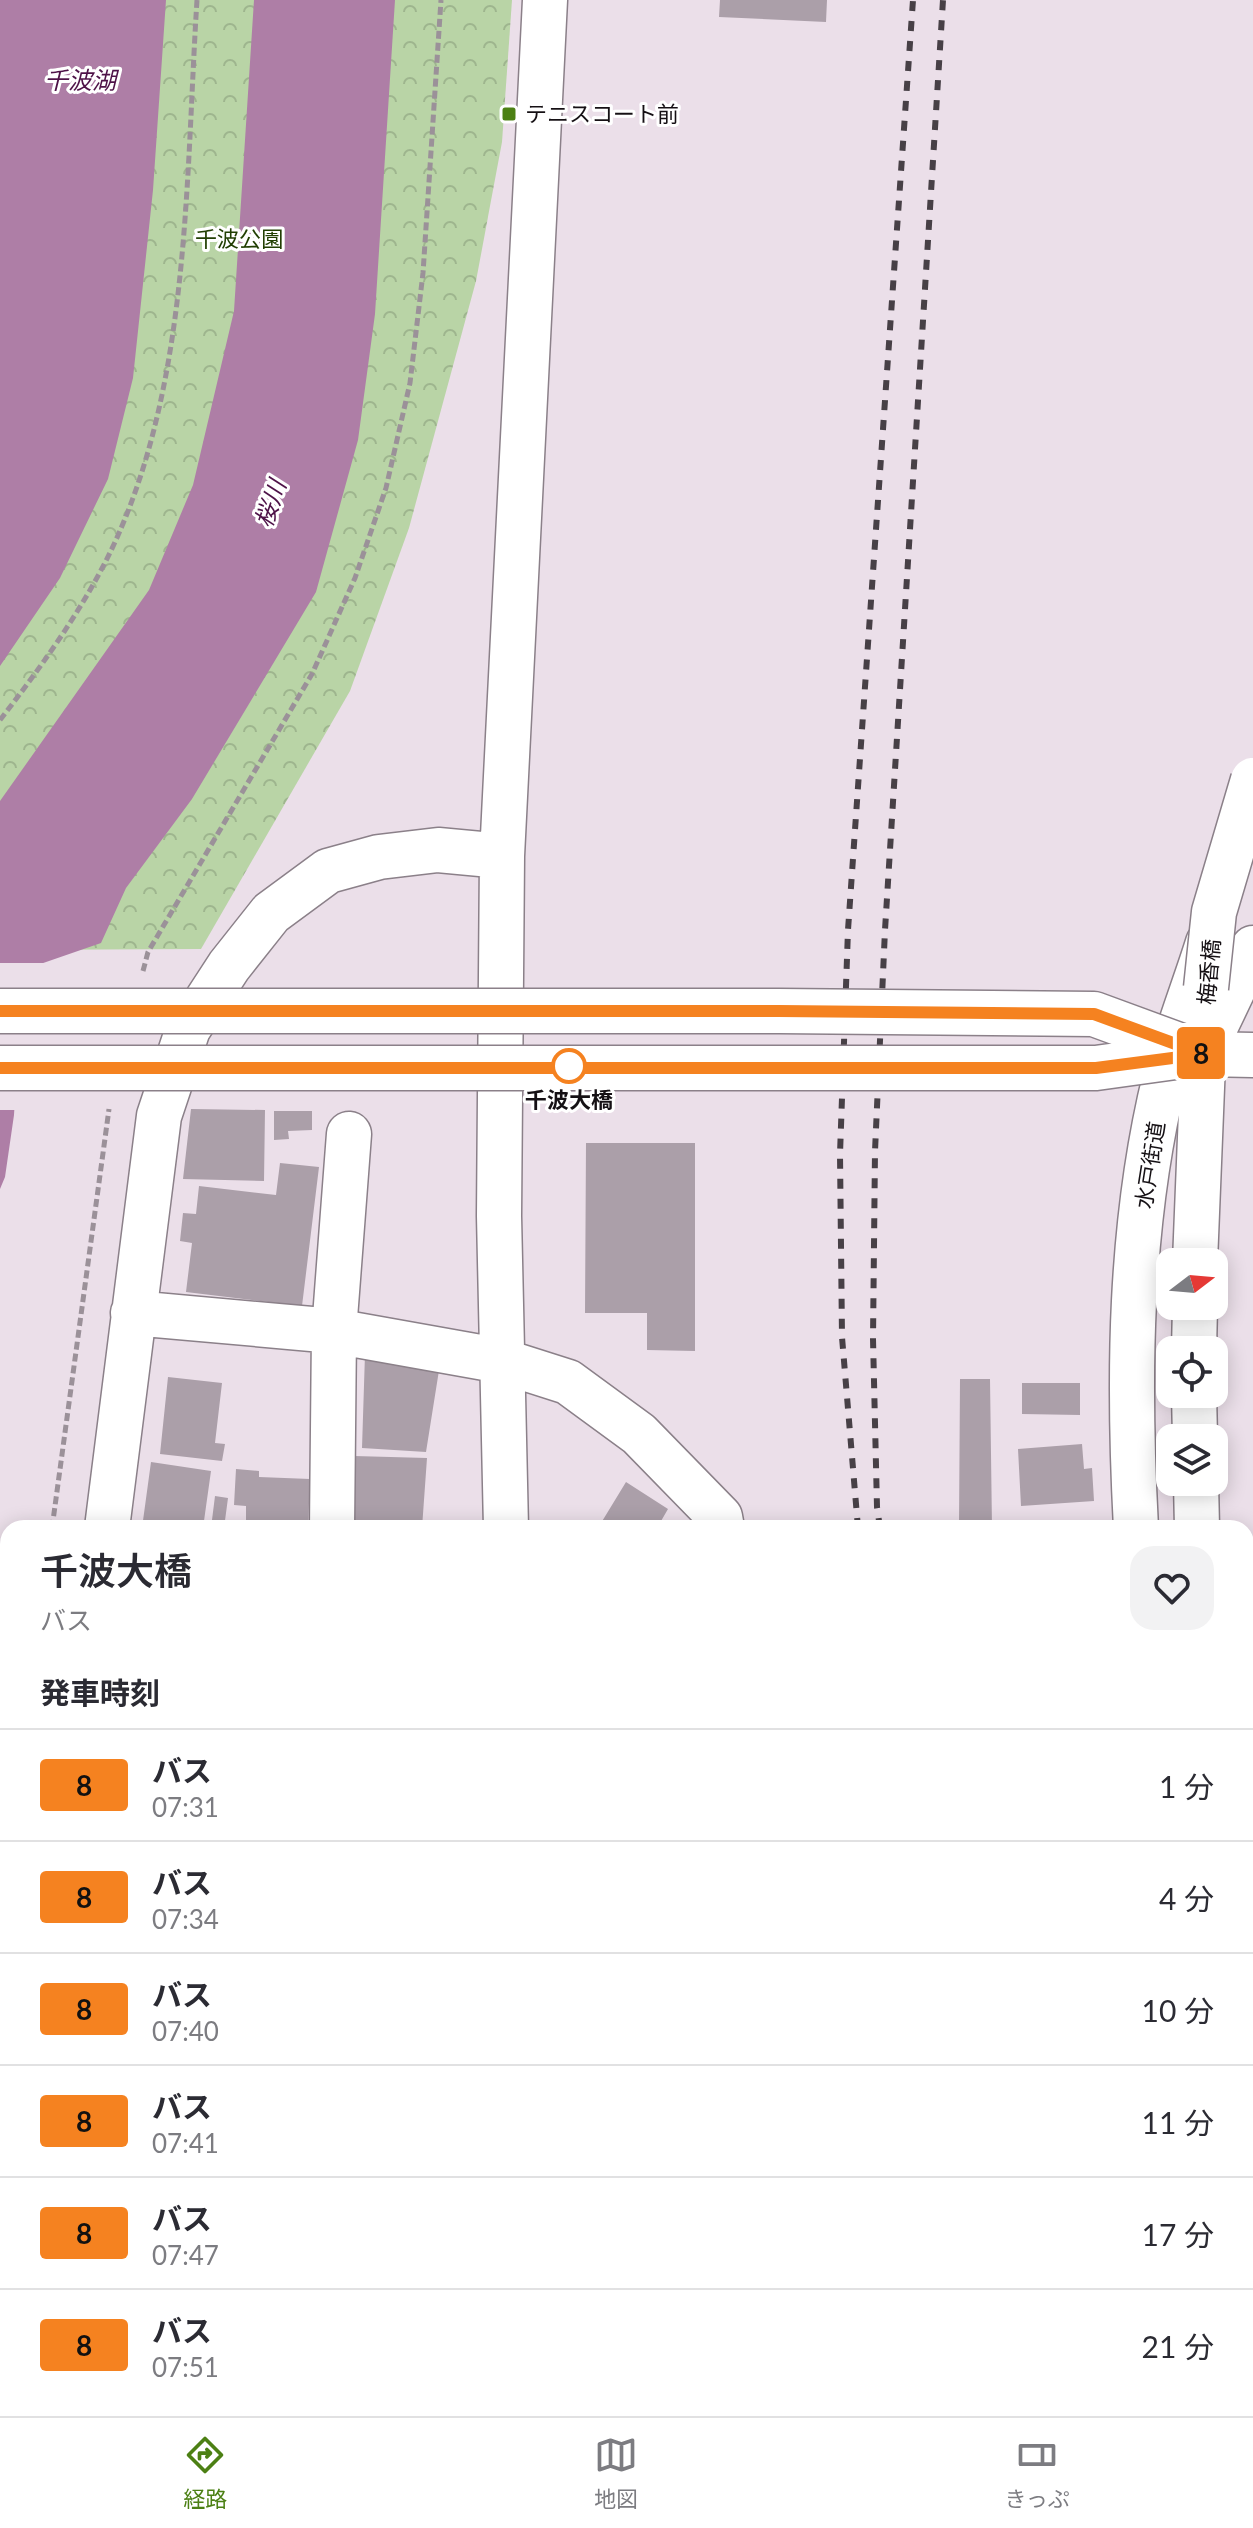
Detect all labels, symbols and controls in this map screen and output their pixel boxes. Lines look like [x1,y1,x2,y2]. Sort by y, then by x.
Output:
water label: 千波湖 [44,65,120,94]
place label: テニスコート前 [525,100,679,127]
marker: テニスコート前 [500,105,518,123]
park label: 千波公園 [195,225,283,252]
water label: 桜川 [248,473,292,531]
street label: 梅香橋 [1192,938,1225,1006]
line badge: 8 [1175,1027,1227,1079]
text: 8 [1193,1036,1209,1070]
marker: 千波大橋 [552,1049,586,1083]
place label: 千波大橋 [525,1086,613,1113]
street label: 水戸街道 [1129,1119,1170,1210]
north arrow [1156,1248,1228,1320]
map controls [1156,1248,1228,1496]
button: locate [1156,1336,1228,1408]
button: layers [1156,1424,1228,1496]
button: heart [1130,1546,1214,1630]
text: 千波大橋 [40,1547,192,1593]
text: バス [40,1604,92,1636]
text: 発車時刻 [40,1674,160,1710]
text: バス [152,1752,212,1788]
text: 8 [76,1768,92,1802]
text: 1 分 [1159,1768,1214,1804]
text: 07:31 [152,1791,219,1823]
text: バス [152,1864,212,1900]
text: 8 [76,1880,92,1914]
text: 4 分 [1159,1880,1214,1916]
text: 07:34 [152,1903,219,1935]
text: バス [152,1976,212,2012]
text: 8 [76,1992,92,2026]
text: 10 分 [1142,1992,1214,2028]
text: 07:40 [152,2015,219,2047]
text: バス [152,2088,212,2124]
text: 8 [76,2104,92,2138]
text: 11 分 [1142,2104,1214,2140]
text: 07:41 [152,2127,219,2159]
text: バス [152,2200,212,2236]
text: 8 [76,2216,92,2250]
text: 17 分 [1142,2216,1214,2252]
text: 07:47 [152,2239,219,2271]
text: バス [152,2312,212,2348]
text: 8 [76,2328,92,2362]
text: 21 分 [1142,2328,1214,2364]
text: 07:51 [152,2351,219,2383]
tab: 経路 [183,2433,227,2513]
tab: 地図 [594,2433,638,2513]
tab: きっぷ [1005,2433,1070,2513]

